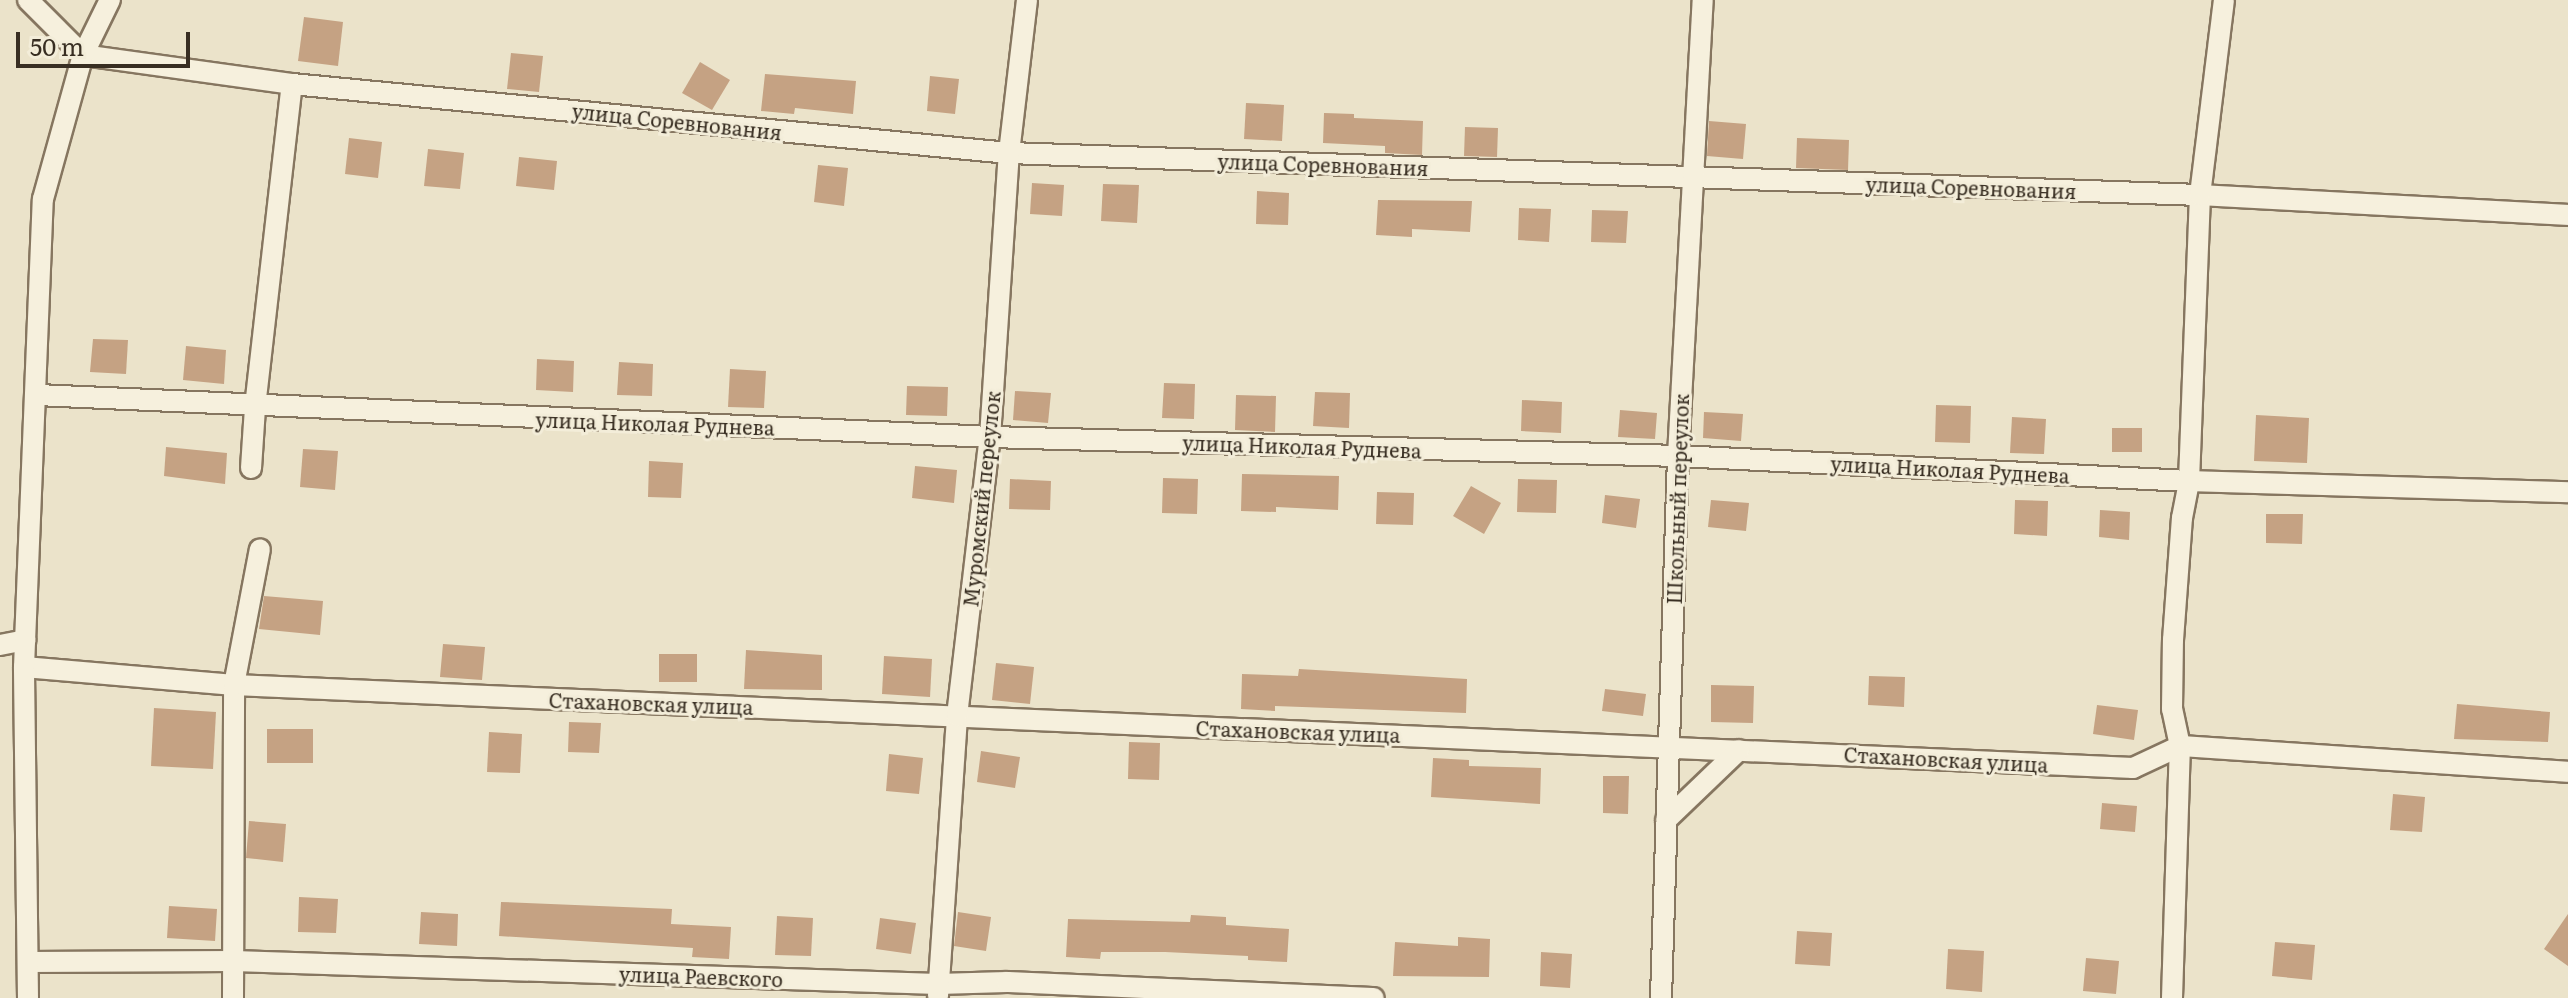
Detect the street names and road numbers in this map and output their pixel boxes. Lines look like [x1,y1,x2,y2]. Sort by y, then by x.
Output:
street label: улица Соревнования [571,98,783,144]
street label: улица Соревнования [1217,148,1429,180]
street label: улица Соревнования [1865,171,2077,203]
street label: Муромский переулок [958,390,1004,608]
street label: Школьный переулок [1661,393,1693,605]
street label: улица Николая Руднева [535,407,775,439]
street label: улица Николая Руднева [1182,430,1422,462]
street label: улица Николая Руднева [1830,451,2070,487]
street label: Стахановская улица [548,687,754,719]
street label: Стахановская улица [1195,715,1401,747]
street label: Стахановская улица [1843,742,2049,776]
street label: улица Раевского [618,961,784,991]

